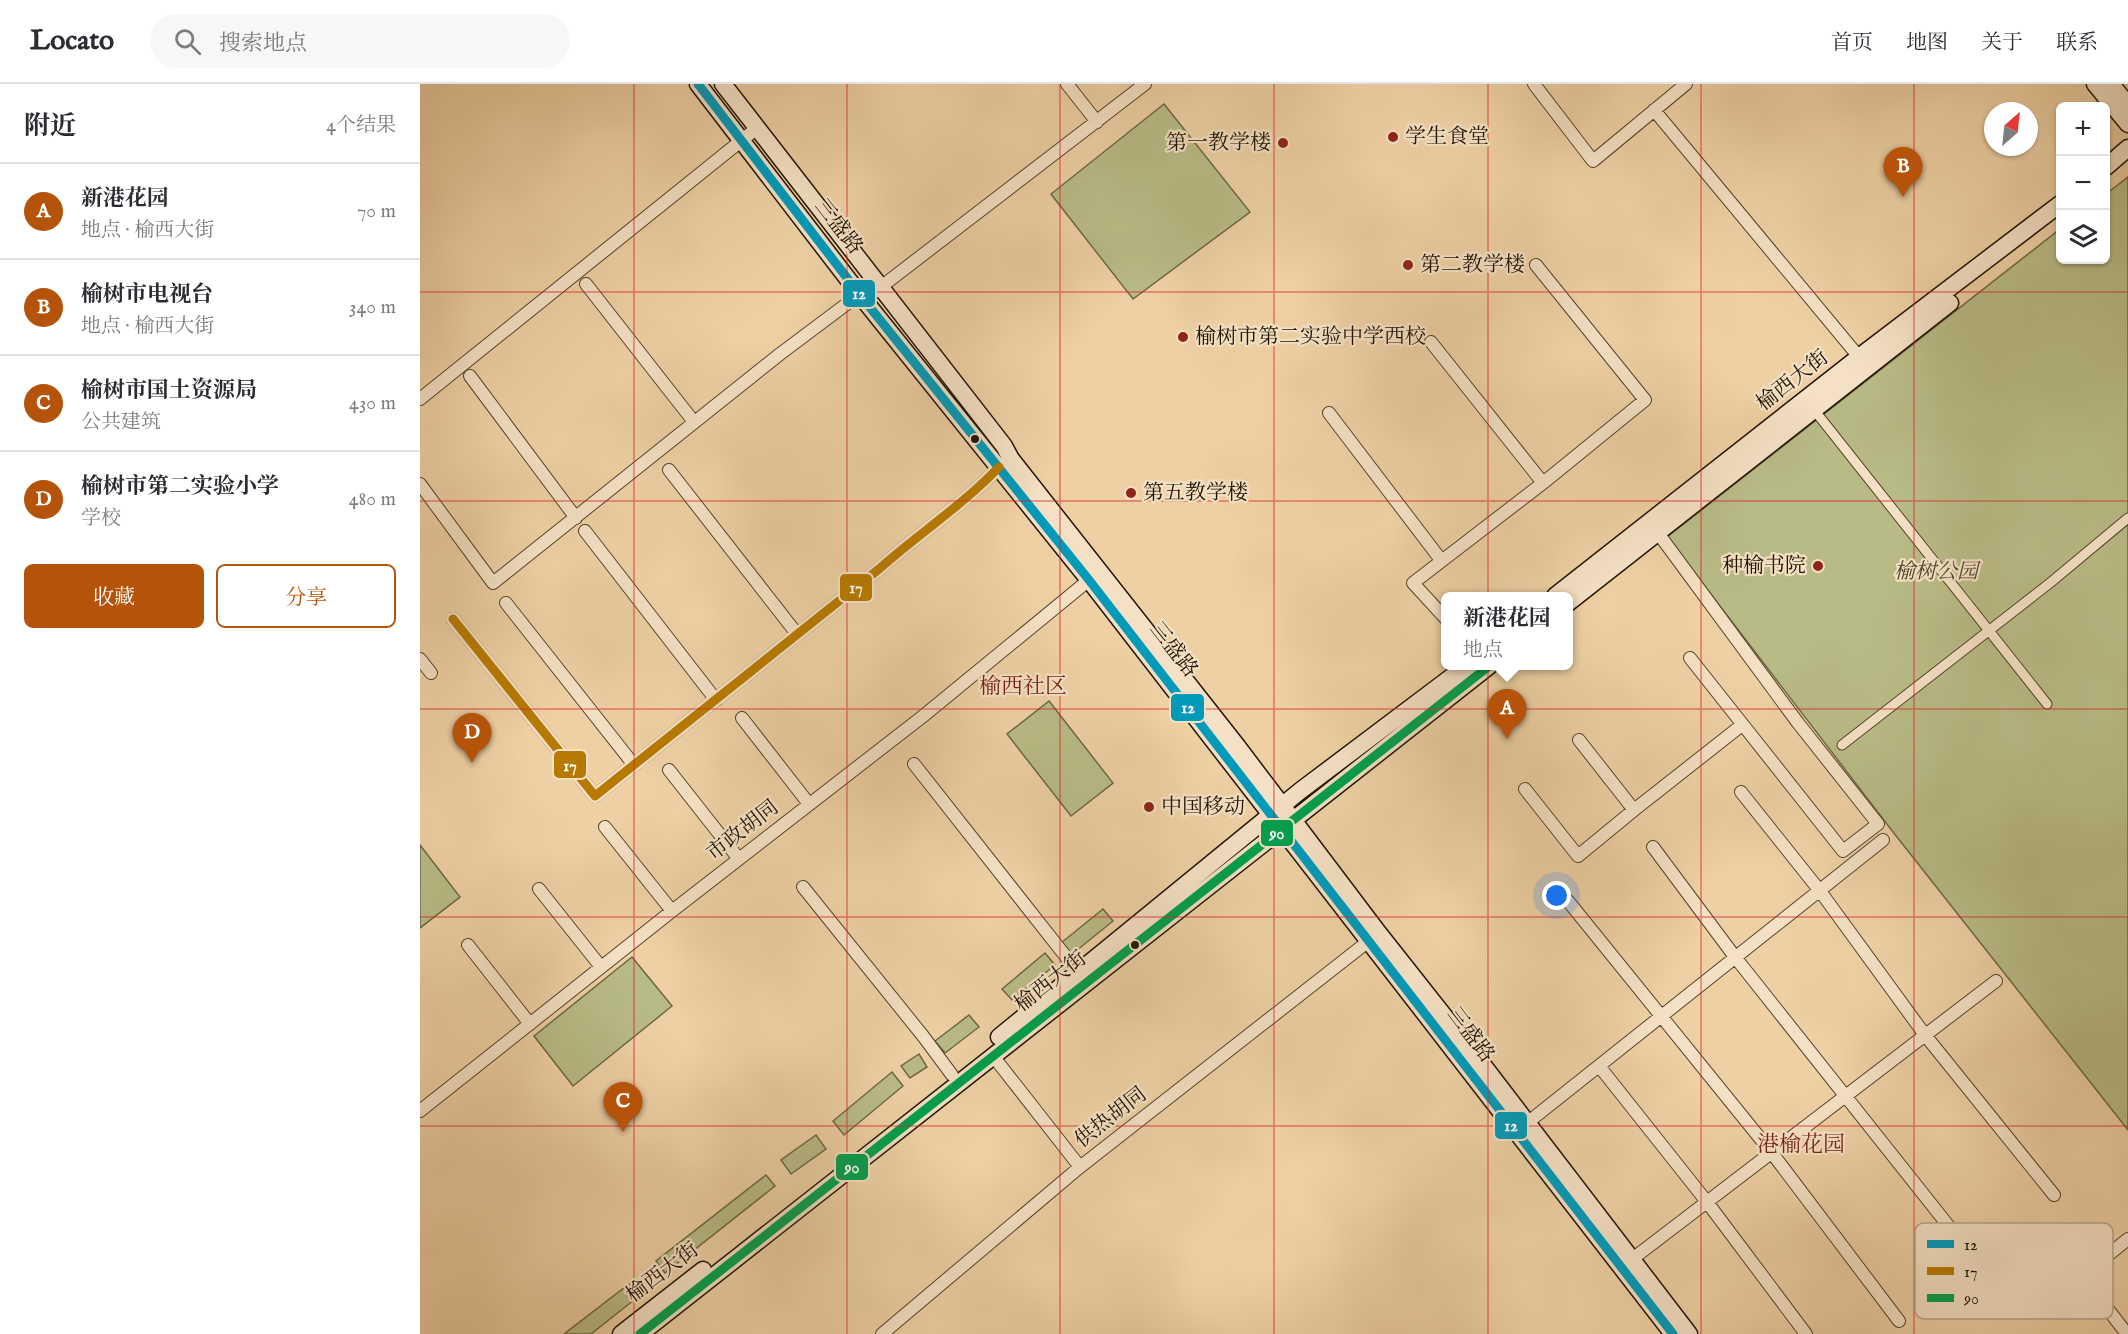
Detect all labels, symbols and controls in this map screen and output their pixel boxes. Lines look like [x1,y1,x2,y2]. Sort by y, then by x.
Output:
search box [150,14,570,68]
text: Locato [30,24,114,59]
icon: search [171,25,204,58]
text: 搜索地点 [219,30,307,58]
text: 首页 [1831,30,1873,57]
text: 地图 [1906,30,1948,57]
text: 关于 [1981,30,2023,57]
text: 联系 [2056,30,2098,57]
north arrow [1984,102,2038,156]
map controls [2056,102,2110,264]
button: + [2056,102,2110,156]
text: 附近 [24,110,76,143]
text: 4个结果 [326,113,396,138]
place label: 学生食堂 [1405,124,1489,151]
place label: 第一教学楼 [1166,130,1271,157]
marker: 学生食堂 [1386,130,1400,144]
marker: 第一教学楼 [1276,136,1290,150]
pin: B [1884,147,1922,197]
button: − [2056,156,2110,210]
text: 新港花园 [81,185,169,213]
street label: 三盛路 [808,194,868,260]
text: A [37,199,50,224]
text: 70 m [357,199,396,224]
button: layers [2056,210,2110,264]
text: 地点 · 榆西大街 [81,218,214,243]
place label: 第二教学楼 [1420,252,1525,279]
marker: 第二教学楼 [1401,258,1415,272]
line badge: 12 [842,279,876,308]
text: 榆树市电视台 [81,281,213,309]
text: 12 [852,285,866,305]
text: B [37,295,50,320]
text: 340 m [349,295,396,320]
text: 地点 · 榆西大街 [81,314,214,339]
place label: 榆树市第二实验中学西校 [1195,324,1426,351]
marker: 榆树市第二实验中学西校 [1176,330,1190,344]
street label: 榆西大街 [1752,345,1834,417]
text: 榆树市国土资源局 [81,377,257,405]
text: C [36,391,51,416]
text: 430 m [349,391,396,416]
text: 公共建筑 [81,410,161,435]
unlabelled marker [969,433,981,445]
text: 榆树市第二实验小学 [81,473,279,501]
place label: 第五教学楼 [1143,480,1248,507]
marker: 第五教学楼 [1124,486,1138,500]
text: D [35,487,52,512]
text: 480 m [349,487,396,512]
text: 学校 [81,506,121,531]
place label: 种榆书院 [1722,553,1806,580]
marker: 种榆书院 [1811,559,1825,573]
park label: 榆树公园 [1894,559,1981,586]
button: 收藏 [24,564,204,628]
button: 分享 [216,564,396,628]
line badge: 17 [839,573,873,602]
text: 17 [849,579,863,599]
popup [1441,592,1573,670]
text: 新港花园 [1463,605,1551,633]
street label: 三盛路 [1143,617,1203,683]
text: 地点 [1463,638,1503,663]
district label: 榆西社区 [979,673,1067,701]
pin: A [1488,690,1526,739]
line badge: 12 [1170,693,1205,722]
text: 12 [1181,699,1195,719]
pin: D [452,714,492,763]
line badge: 17 [553,750,587,779]
text: 17 [563,757,577,777]
place label: 中国移动 [1161,794,1245,821]
street label: 市政胡同 [702,795,784,867]
marker: 中国移动 [1142,800,1156,814]
line badge: 90 [1260,819,1294,847]
text: 90 [1269,825,1285,845]
your location [1542,881,1571,910]
unlabelled marker [1129,939,1141,951]
street label: 榆西大街 [1010,946,1092,1018]
street label: 三盛路 [1440,1002,1500,1068]
pin: C [604,1082,642,1132]
street label: 供热胡同 [1070,1082,1152,1154]
line badge: 12 [1494,1111,1528,1140]
text: 12 [1504,1117,1518,1137]
district label: 港榆花园 [1757,1131,1845,1159]
line badge: 90 [835,1153,869,1181]
text: 90 [844,1159,860,1179]
legend [1915,1223,2113,1319]
text: 12 [1964,1236,1977,1256]
street label: 榆西大街 [621,1237,705,1309]
text: 17 [1964,1263,1977,1283]
text: 90 [1963,1290,1979,1310]

